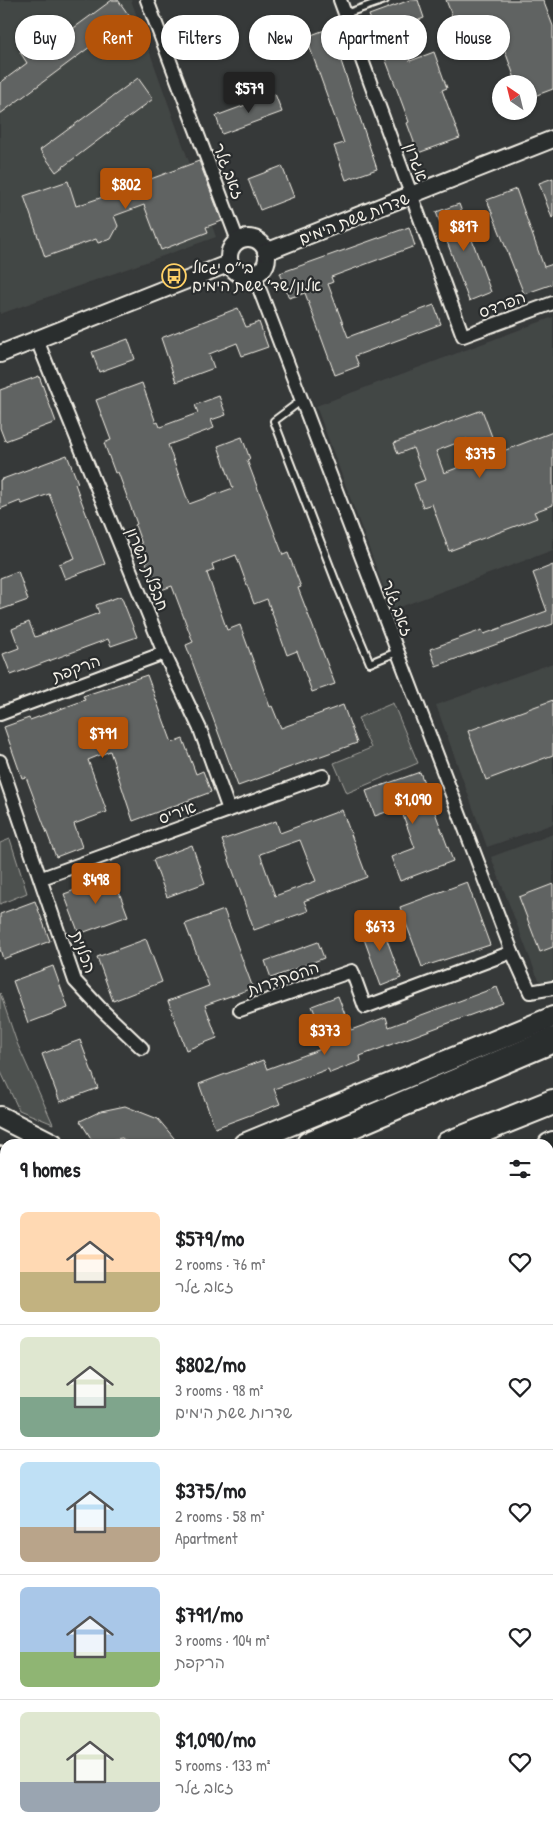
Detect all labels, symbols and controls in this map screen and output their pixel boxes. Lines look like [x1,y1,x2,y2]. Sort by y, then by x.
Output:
chip: Buy [15,15,75,60]
chip: Rent [85,15,151,60]
chip: Filters [161,15,239,60]
chip: New [249,15,311,60]
chip: Apartment [321,15,427,60]
chip: House [437,15,510,60]
pin: $579 [219,72,279,114]
north arrow [492,75,538,120]
map controls [492,75,537,120]
text: $579 [235,77,263,99]
street label: זאב גלר [208,140,250,202]
street label: אגרון [400,140,434,184]
pin: $802 [96,168,156,210]
text: $802 [111,173,141,195]
street label: שדרות ששת הימים [295,187,413,249]
pin: $817 [434,210,494,252]
text: $817 [450,215,478,237]
place label: בי״ס יגאל אלון/שד׳ ששת הימים [192,256,321,296]
bus stop icon: בי״ס יגאל אלון/שד׳ ששת הימים [161,263,187,289]
street label: הפרדס [476,285,528,323]
pin: $375 [450,436,510,479]
text: $375 [465,442,495,464]
street label: חבצלת השרון [121,524,175,614]
street label: זאב גלר [377,577,419,639]
street label: הרקפת [48,649,103,687]
pin: $791 [73,716,133,759]
text: $791 [89,722,117,744]
pin: $1,090 [372,782,454,825]
text: $1,090 [394,788,432,810]
street label: איריס [155,795,199,829]
pin: $498 [66,862,126,905]
text: $498 [83,868,109,890]
pin: $673 [350,910,410,952]
text: $673 [365,915,395,937]
street label: הכלנית [66,928,102,976]
street label: ההסתדרות [243,955,322,1001]
pin: $373 [295,1014,355,1056]
text: $373 [310,1019,340,1041]
text: 9 homes [20,1155,81,1184]
icon: filters [506,1155,534,1183]
text: $579/mo [175,1224,244,1253]
icon: home [60,1232,120,1292]
icon: heart [506,1248,534,1276]
text: 2 rooms · 76 m² [175,1253,265,1275]
text: זאב גלר [175,1275,234,1297]
text: $802/mo [175,1350,246,1379]
icon: home [60,1357,120,1417]
icon: heart [506,1373,534,1401]
text: 3 rooms · 98 m² [175,1379,264,1401]
text: שדרות ששת הימים [175,1401,292,1423]
text: $375/mo [175,1476,246,1505]
icon: home [60,1482,120,1542]
icon: heart [506,1498,534,1526]
text: 2 rooms · 58 m² [175,1505,265,1527]
text: Apartment [175,1527,238,1549]
text: $791/mo [175,1600,243,1629]
icon: home [60,1607,120,1667]
icon: heart [506,1623,534,1651]
text: 3 rooms · 104 m² [175,1629,270,1651]
text: הרקפת [175,1651,225,1673]
text: $1,090/mo [175,1725,256,1754]
icon: home [60,1732,120,1792]
icon: heart [506,1748,534,1776]
text: 5 rooms · 133 m² [175,1754,271,1776]
text: זאב גלר [175,1776,234,1798]

